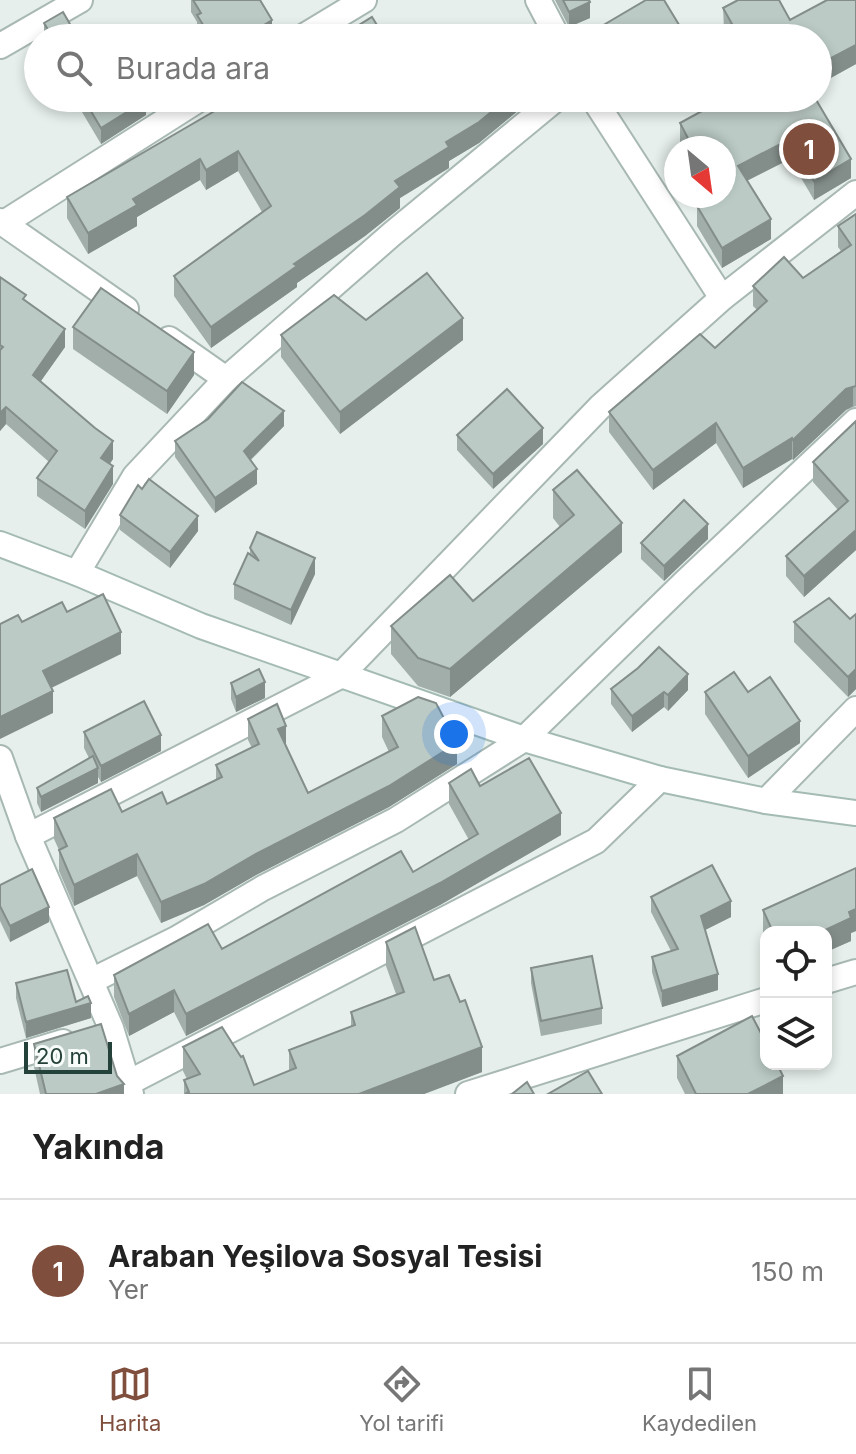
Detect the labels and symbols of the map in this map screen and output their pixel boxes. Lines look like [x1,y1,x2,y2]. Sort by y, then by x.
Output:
pin: 1 [783,119,835,179]
north arrow [664,136,736,208]
your location [434,714,474,754]
scale bar [24,1038,112,1074]

